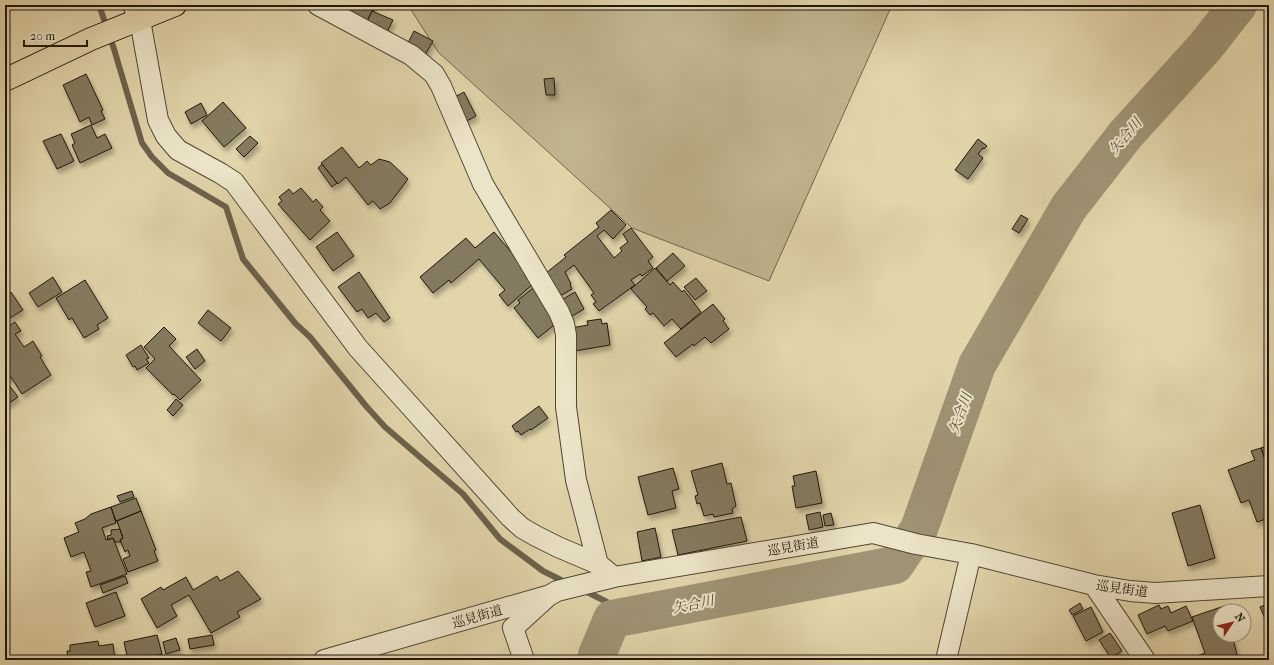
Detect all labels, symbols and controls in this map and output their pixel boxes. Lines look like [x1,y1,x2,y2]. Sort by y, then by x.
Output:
scale bar [24,22,87,48]
text: 20 m [30,29,55,43]
water label: 矢合川 [1105,113,1147,158]
water label: 矢合川 [945,389,976,436]
street label: 巡見街道 [766,535,820,558]
street label: 巡見街道 [1095,577,1149,600]
water label: 矢合川 [671,592,717,617]
street label: 巡見街道 [450,602,504,631]
north arrow [1212,603,1252,643]
text: N [1232,610,1248,625]

